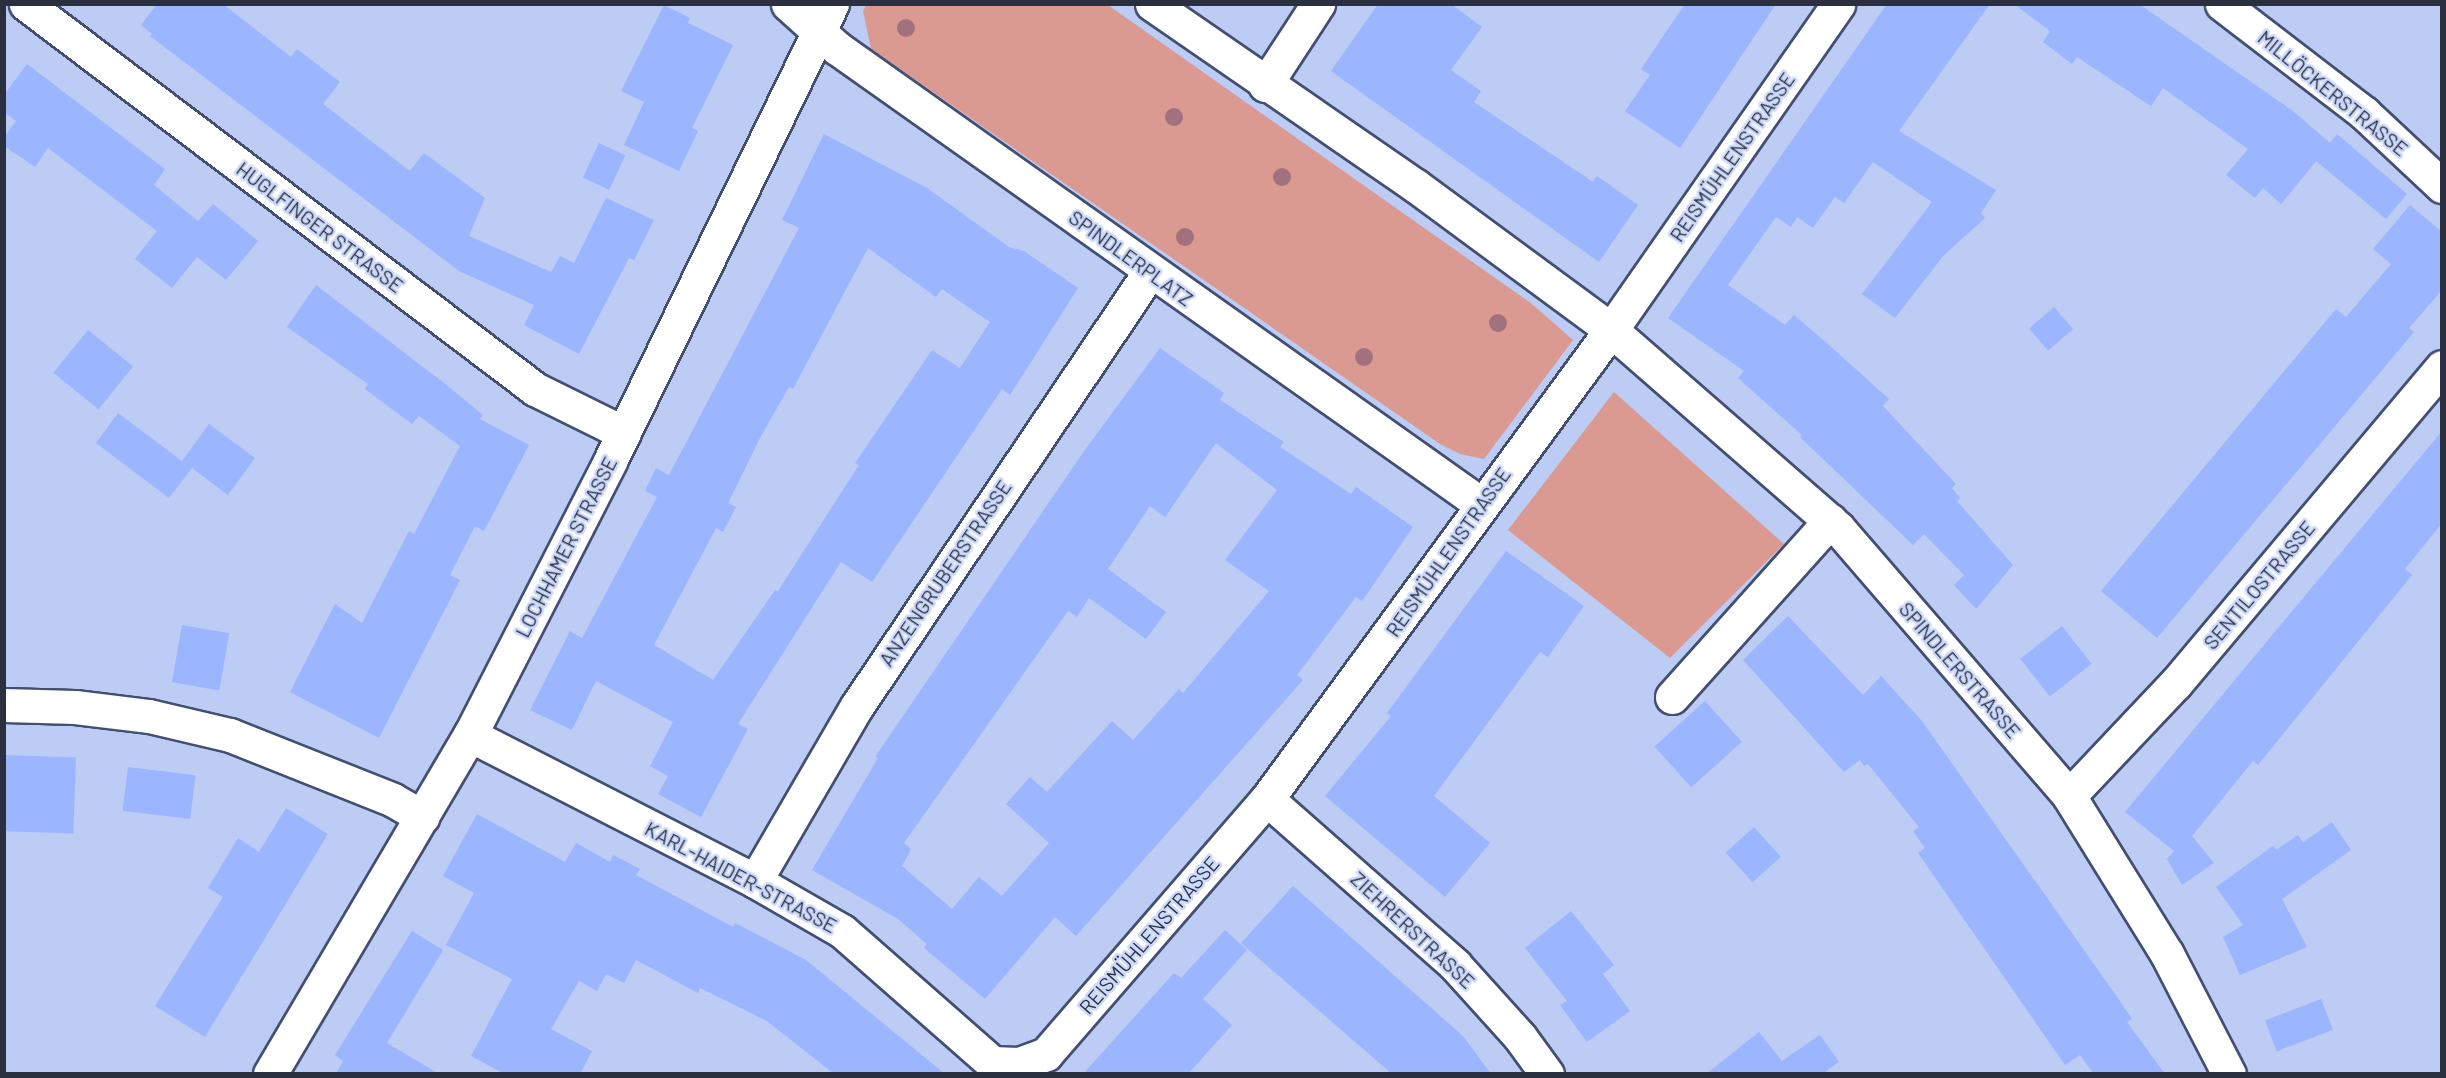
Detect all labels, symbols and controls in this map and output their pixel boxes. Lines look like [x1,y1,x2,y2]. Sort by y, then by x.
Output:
street label: MILLÖCKERSTRASSE [2253,25,2413,161]
street label: REISMÜHLENSTRASSE [1665,68,1799,246]
street label: HUGLFINGER STRASSE [232,156,408,298]
street label: SPINDLERPLATZ [1064,205,1198,311]
street label: LOCHHAMER STRASSE [510,453,622,641]
street label: REISMÜHLENSTRASSE [1381,463,1515,641]
street label: ANZENGRUBERSTRASSE [874,475,1016,671]
street label: SENTILOSTRASSE [2198,516,2320,654]
street label: SPINDLERSTRASSE [1894,597,2026,743]
street label: KARL-HAIDER-STRASSE [641,816,841,938]
street label: REISMÜHLENSTRASSE [1074,851,1224,1019]
street label: ZIEHRERSTRASSE [1346,867,1480,993]

